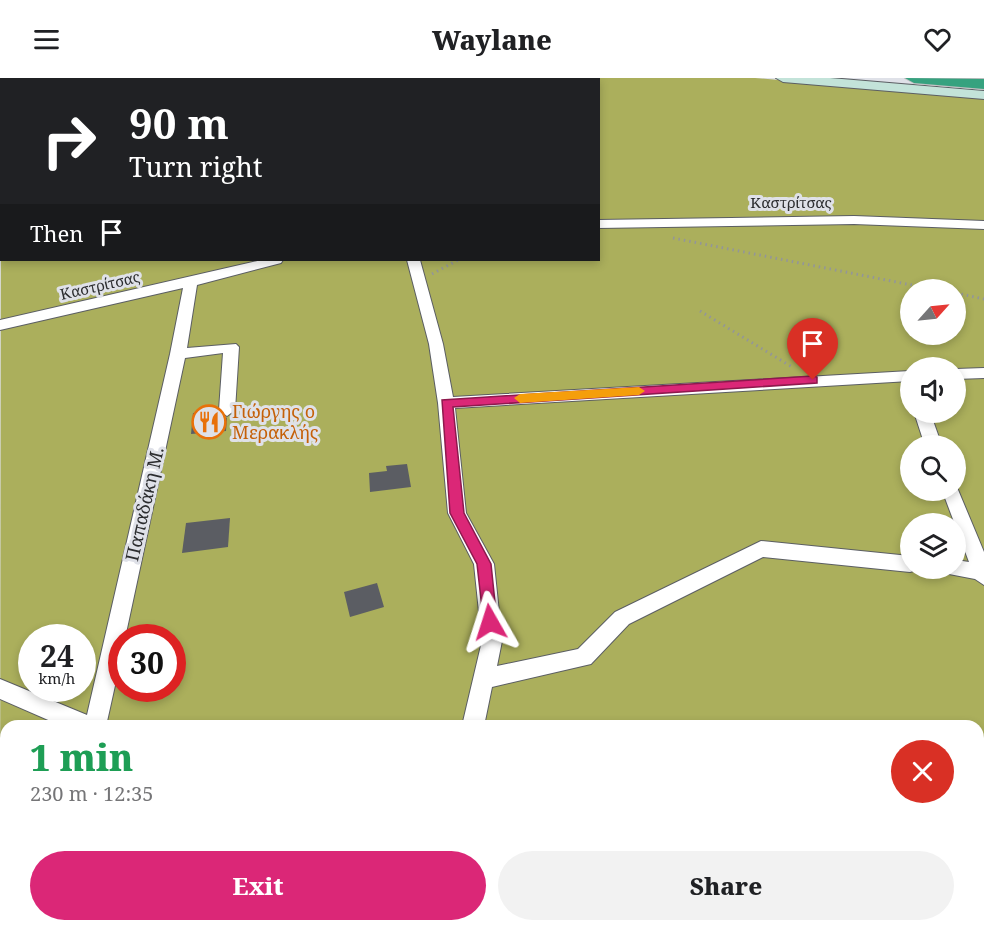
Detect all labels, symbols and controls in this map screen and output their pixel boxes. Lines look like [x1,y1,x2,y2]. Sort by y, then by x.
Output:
text: Waylane [432,21,552,58]
icon: menu [30,23,63,56]
icon: heart [921,23,954,56]
text: 90 m [129,94,229,151]
icon: right [30,102,108,180]
text: Turn right [129,148,262,185]
street label: Καστρίτσας [750,192,832,212]
icon: arrive [95,216,128,249]
text: Then [30,218,83,248]
street label: Καστρίτσας [58,266,142,304]
north arrow [900,279,966,345]
map controls [900,279,966,579]
pin [787,318,838,380]
icon: arrive [796,327,829,360]
button: sound [900,357,966,423]
place label: Γιώργης ο Μερακλής [232,399,319,444]
restaurant icon: Γιώργης ο Μερακλής [191,404,227,440]
button: search [900,435,966,501]
street label: Παπαδάκη Μ. [119,444,169,563]
button: layers [900,513,966,579]
position arrow [458,590,522,654]
speed limit sign: 30 [108,624,186,702]
text: 24 [40,635,74,676]
text: km/h [39,668,75,688]
text: 1 min [30,733,133,782]
button: close [891,740,954,803]
text: 230 m · 12:35 [30,780,153,807]
button: Exit [30,851,486,920]
button: Share [498,851,954,920]

